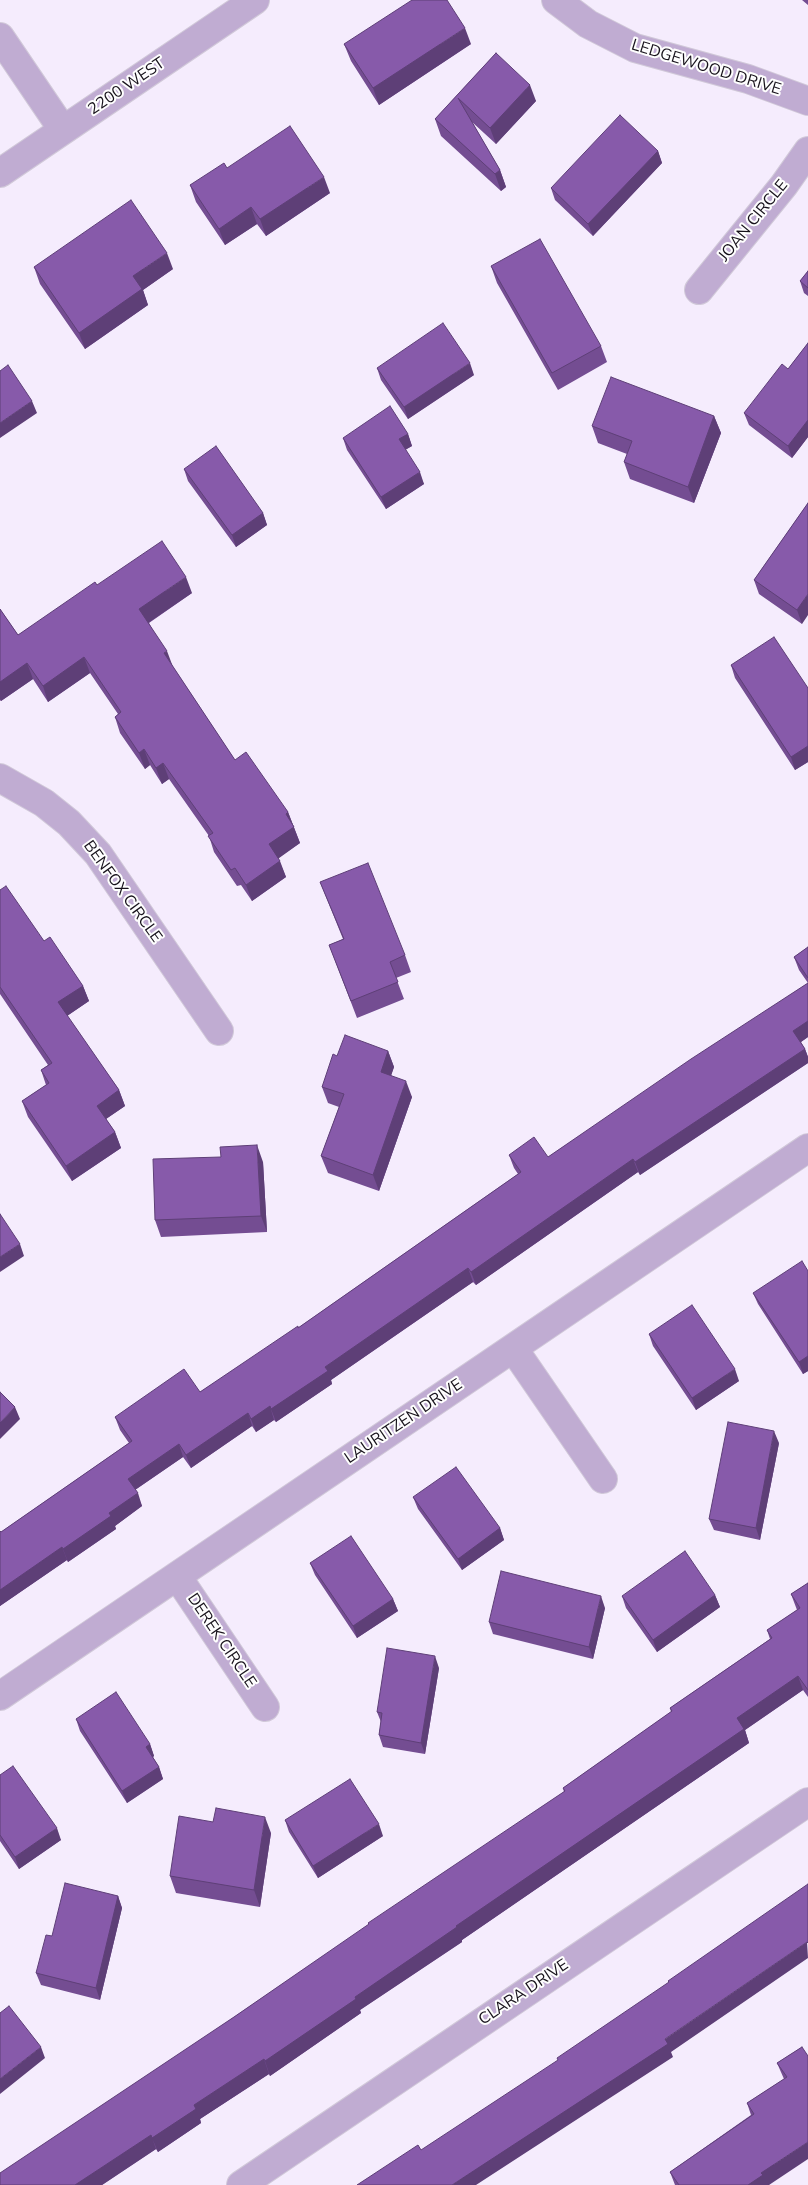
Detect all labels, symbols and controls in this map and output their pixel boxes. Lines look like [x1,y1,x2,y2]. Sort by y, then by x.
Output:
street label: LEDGEWOOD DRIVE [629,36,783,100]
street label: 2200 WEST [85,54,169,120]
street label: JOAN CIRCLE [715,176,793,266]
street label: BENFOX CIRCLE [79,837,165,947]
street label: LAURITZEN DRIVE [342,1376,466,1468]
street label: DEREK CIRCLE [182,1590,260,1692]
street label: CLARA DRIVE [475,1956,573,2030]

